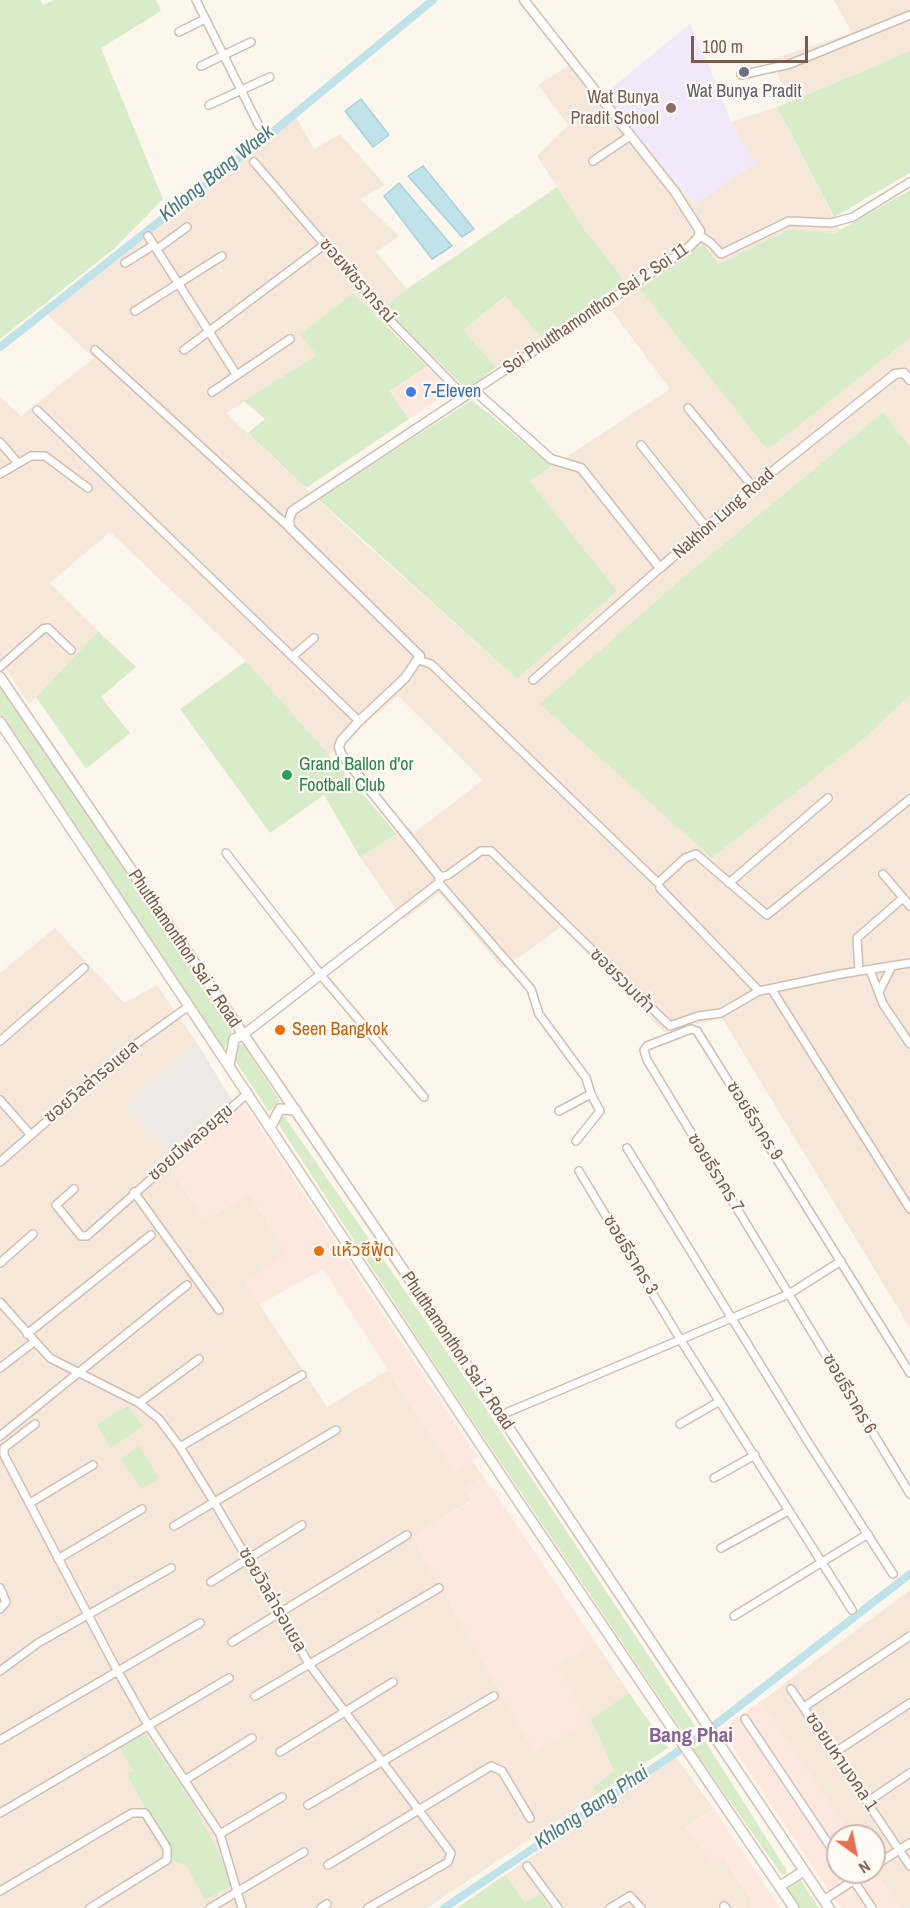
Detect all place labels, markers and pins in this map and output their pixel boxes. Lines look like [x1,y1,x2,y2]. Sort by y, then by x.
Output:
marker: Wat Bunya Pradit [737,65,751,79]
place label: Wat Bunya Pradit [686,81,802,103]
place label: Wat Bunya Pradit School [570,87,659,130]
marker: Wat Bunya Pradit School [664,101,678,115]
place label: 7-Eleven [423,381,481,403]
marker: 7-Eleven [404,385,418,399]
place label: Grand Ballon d'or Football Club [299,754,413,796]
marker: Grand Ballon d'or Football Club [280,768,294,782]
place label: Seen Bangkok [292,1019,388,1041]
marker: Seen Bangkok [273,1023,287,1037]
place label: แห้วซีฟู้ด [331,1240,394,1262]
marker: แห้วซีฟู้ด [312,1244,326,1258]

